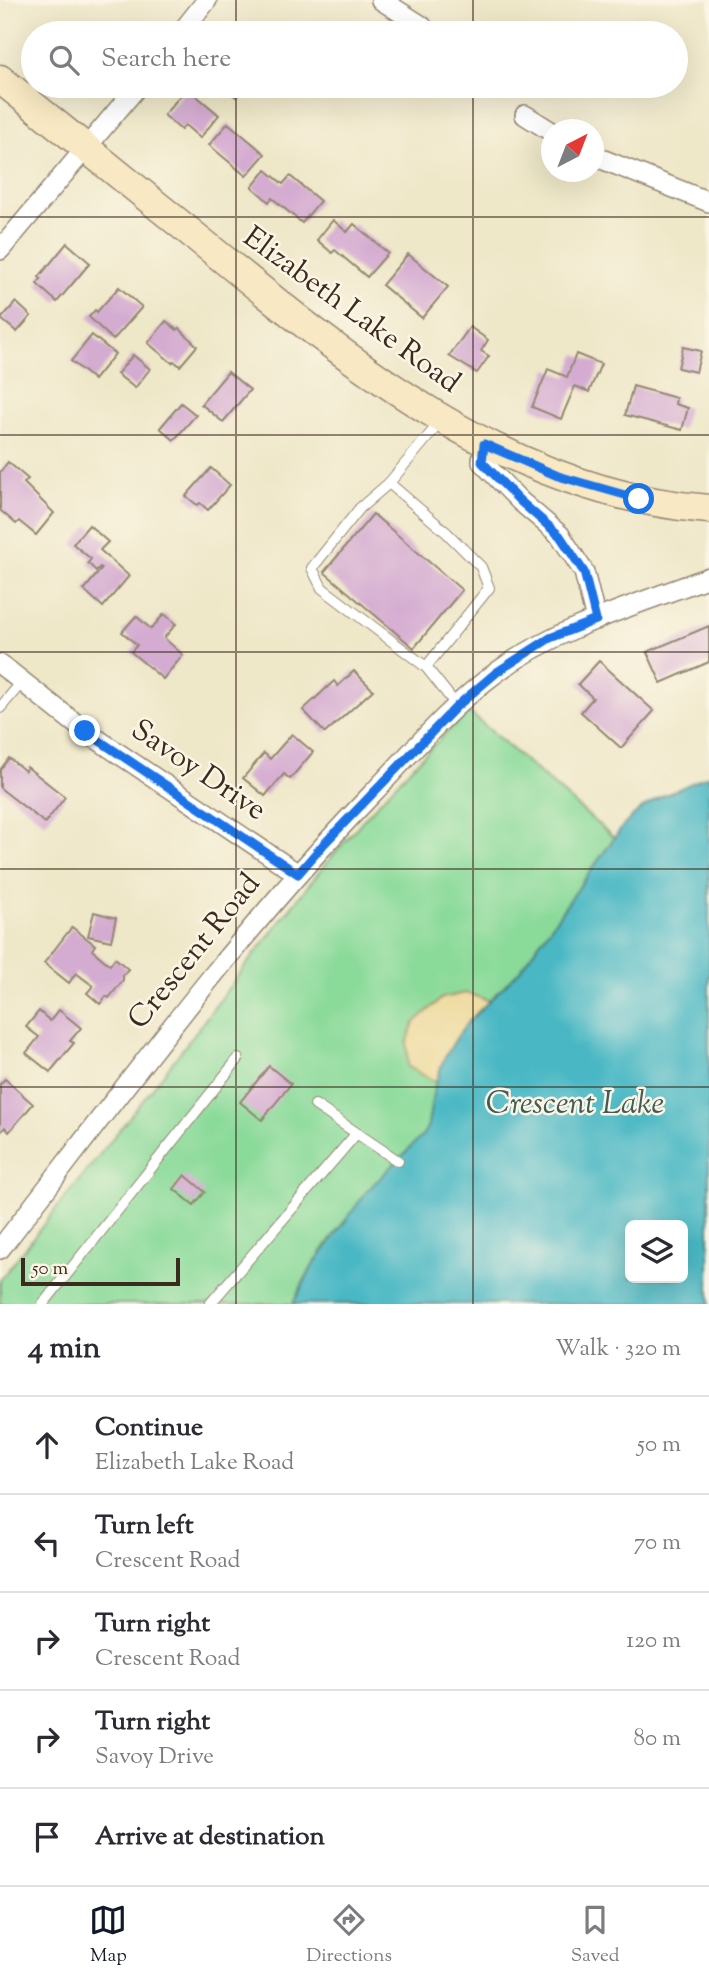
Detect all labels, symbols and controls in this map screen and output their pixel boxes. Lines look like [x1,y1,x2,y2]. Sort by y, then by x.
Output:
search box [21,21,688,98]
icon: search [45,41,83,79]
text: Search here [101,41,231,78]
north arrow [541,119,604,182]
street label: Elizabeth Lake Road [233,217,469,405]
route start [623,483,654,514]
street label: Savoy Drive [122,710,274,832]
route end [69,715,100,746]
street label: Crescent Road [119,865,271,1039]
water label: Crescent Lake [486,1082,664,1128]
map controls [625,1220,688,1283]
button: layers [625,1220,688,1283]
scale bar [21,1255,180,1287]
text: 50 m [32,1256,68,1283]
text: 4 min [28,1328,101,1371]
text: Walk · 320 m [555,1333,681,1366]
text: Continue [95,1410,203,1447]
icon: ahead [28,1426,66,1464]
text: 50 m [637,1429,681,1462]
text: Elizabeth Lake Road [95,1447,294,1480]
text: Turn left [95,1508,194,1545]
icon: left [28,1524,66,1562]
text: 70 m [634,1527,681,1560]
text: Crescent Road [95,1545,241,1578]
text: Turn right [95,1606,210,1643]
icon: right [28,1622,66,1660]
text: 120 m [626,1625,681,1658]
text: Crescent Road [95,1643,241,1676]
text: Turn right [95,1704,210,1741]
icon: right [28,1720,66,1758]
text: 80 m [633,1723,681,1756]
text: Savoy Drive [95,1741,214,1774]
icon: arrive [28,1818,66,1856]
text: Arrive at destination [95,1819,325,1856]
tab: Map [89,1901,127,1970]
tab: Directions [306,1901,392,1970]
tab: Saved [571,1901,620,1970]

